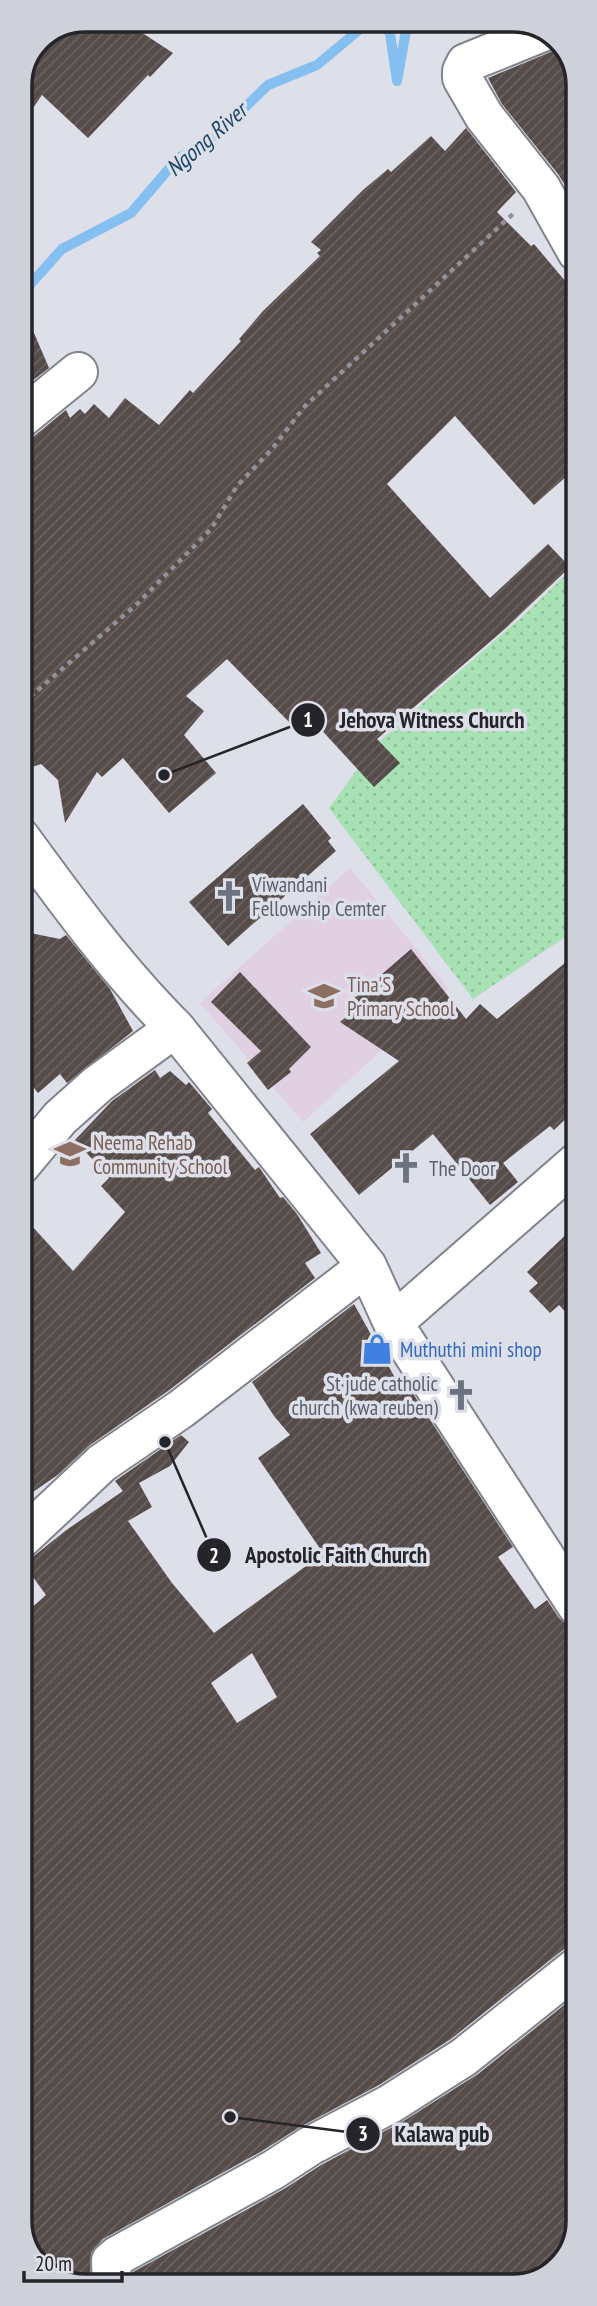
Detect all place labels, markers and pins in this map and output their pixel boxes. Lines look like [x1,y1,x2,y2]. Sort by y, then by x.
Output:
callout: Jehova Witness Church [291,698,539,742]
place label: Viwandani Fellowship Cemter [251,871,387,922]
church icon: Viwandani Fellowship Cemter [212,879,246,913]
place label: Tina'S Primary School [347,971,455,1022]
school or university icon: Tina'S Primary School [307,979,341,1013]
place label: Neema Rehab Community School [93,1129,228,1180]
school or university icon: Neema Rehab Community School [53,1137,87,1171]
church icon: The Door [389,1151,423,1185]
place label: The Door [429,1155,496,1182]
shop icon: Muthuthi mini shop [360,1332,394,1366]
place label: Muthuthi mini shop [400,1336,542,1363]
place label: St jude catholic church (kwa reuben) [292,1370,439,1421]
church icon: St jude catholic church (kwa reuben) [444,1378,478,1412]
callout: Apostolic Faith Church [196,1533,442,1577]
callout: Kalawa pub [346,2112,504,2156]

